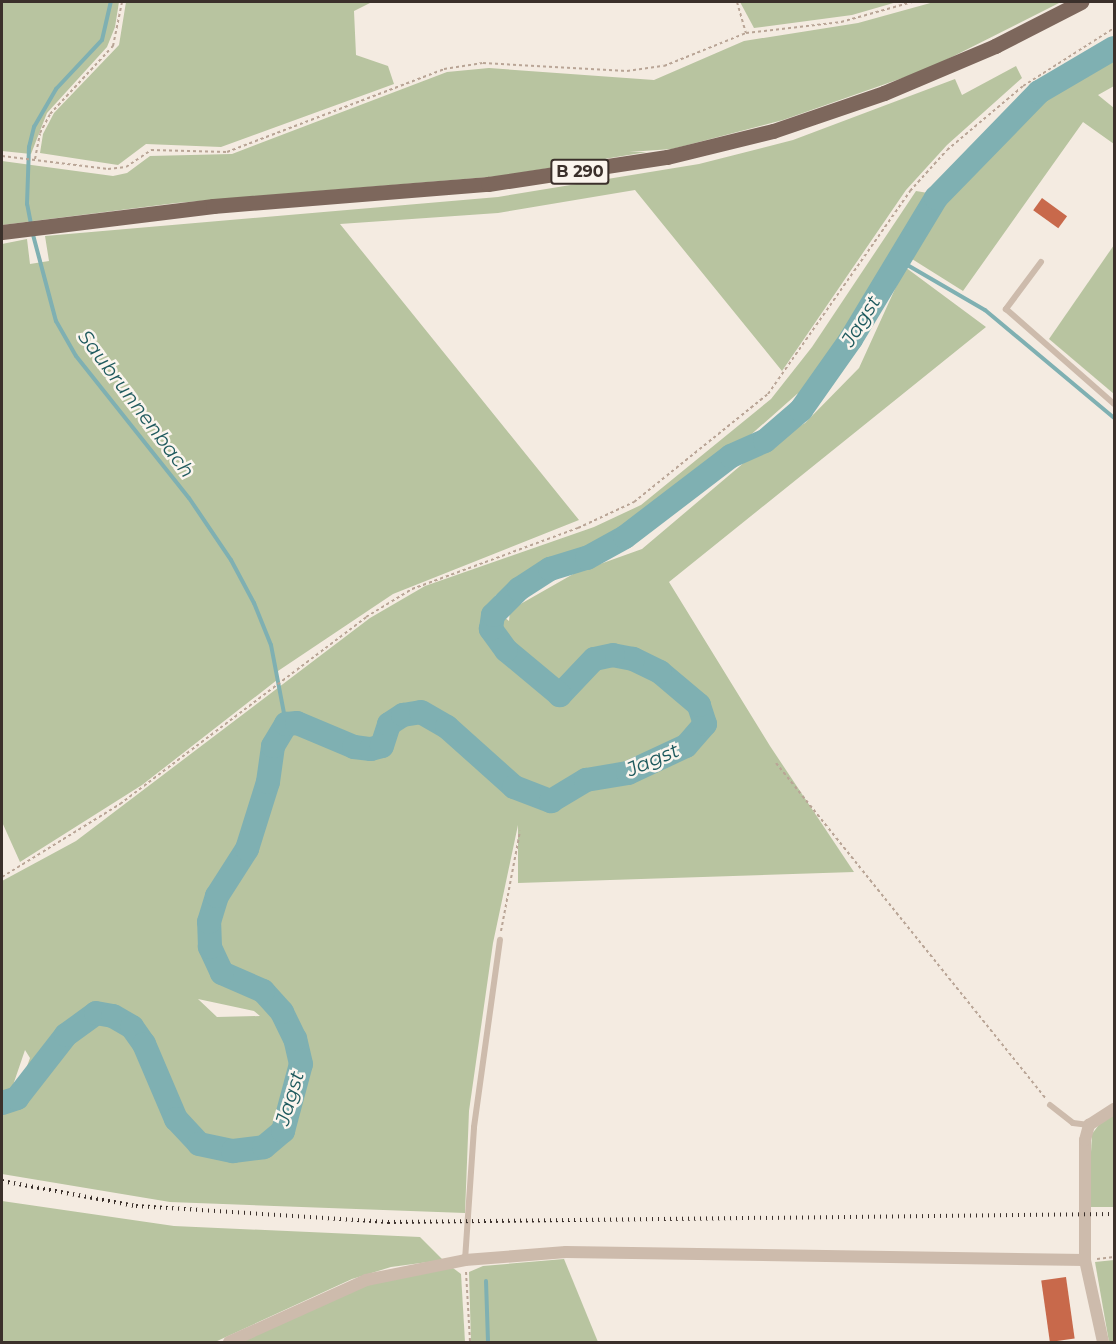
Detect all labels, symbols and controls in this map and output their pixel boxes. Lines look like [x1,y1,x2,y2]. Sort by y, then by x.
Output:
road number: B 290 [550,159,610,185]
water label: Jagst [836,291,886,351]
water label: Saubrunnenbach [73,325,199,483]
water label: Jagst [623,738,683,782]
water label: Jagst [270,1068,310,1128]

